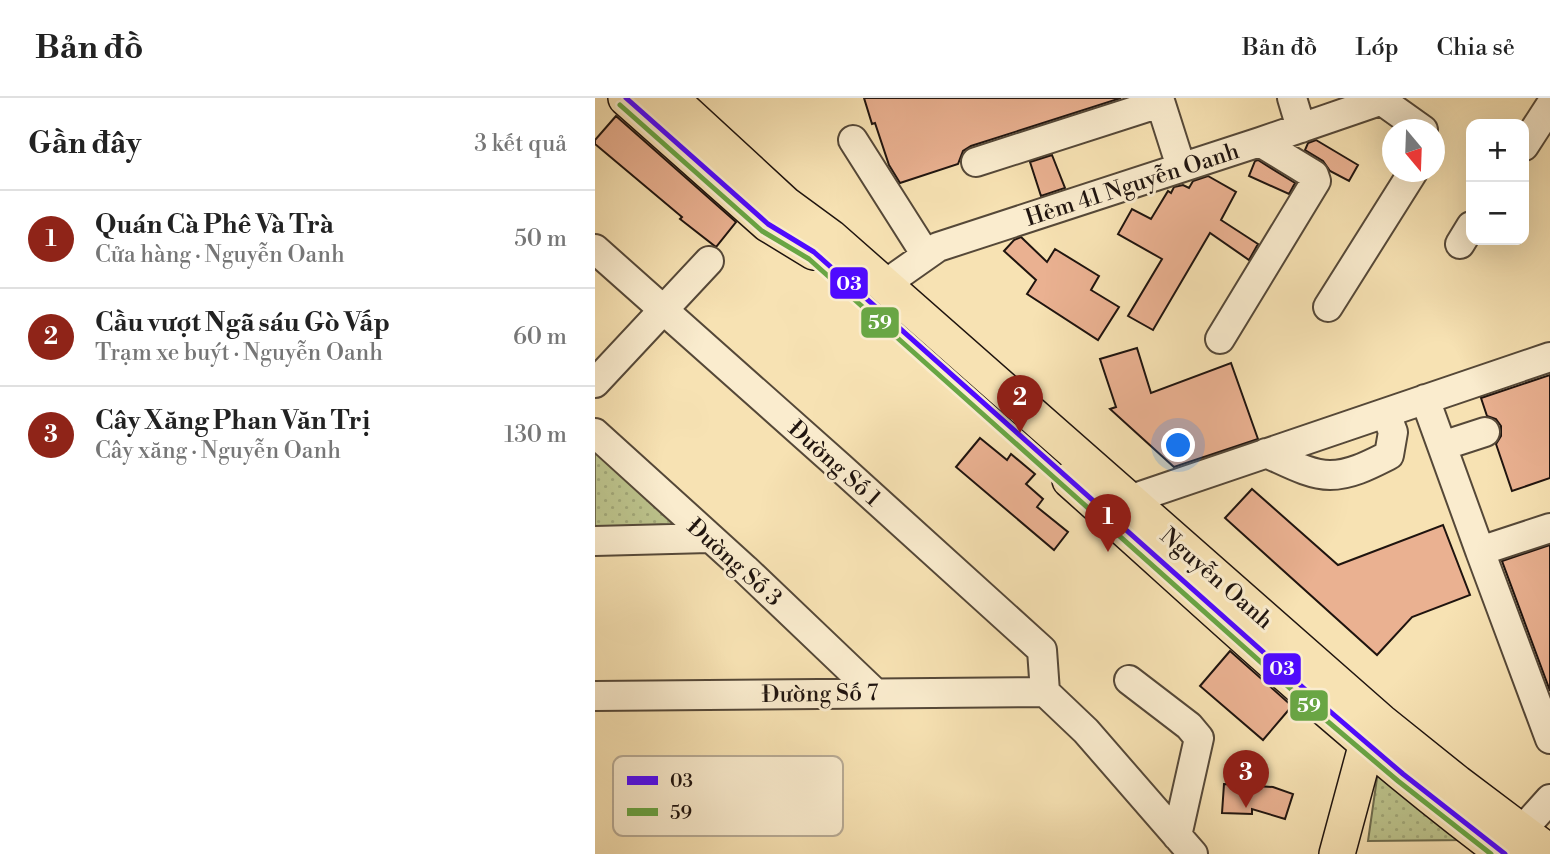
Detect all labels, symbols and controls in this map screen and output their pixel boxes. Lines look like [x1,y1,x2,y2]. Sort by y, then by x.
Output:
text: Bản đồ [35,28,143,69]
text: Bản đồ [1242,33,1317,63]
text: Lớp [1355,33,1399,63]
text: Chia sẻ [1437,33,1515,63]
north arrow [1382,119,1445,182]
map controls [1466,119,1529,245]
button: + [1466,119,1529,182]
text: Gần đây [28,125,141,163]
text: 3 kết quả [474,130,567,158]
street label: Hẻm 41 Nguyễn Oanh [1022,137,1243,233]
button: − [1466,182,1529,245]
text: Quán Cà Phê Và Trà [95,209,334,241]
text: 1 [45,225,57,253]
text: 50 m [514,225,567,253]
text: Cửa hàng · Nguyễn Oanh [95,241,345,269]
line badge: 03 [829,266,869,300]
text: 03 [836,272,862,296]
line badge: 59 [860,306,900,339]
text: Cầu vượt Ngã sáu Gò Vấp [95,307,390,339]
text: 59 [868,311,892,335]
text: 2 [44,323,58,351]
text: 60 m [513,323,567,351]
text: Trạm xe buýt · Nguyễn Oanh [95,339,383,367]
pin: 2 [997,375,1043,433]
text: Cây Xăng Phan Văn Trị [95,405,370,437]
street label: Đường Số 1 [782,415,887,513]
text: 3 [44,421,58,449]
text: 130 m [504,421,567,449]
your location [1161,428,1195,462]
text: Cây xăng · Nguyễn Oanh [95,437,341,465]
pin: 1 [1085,494,1131,552]
street label: Đường Số 3 [681,513,787,613]
street label: Nguyễn Oanh [1154,522,1279,635]
line badge: 03 [1262,652,1302,686]
text: 03 [1269,657,1295,681]
street label: Đường Số 7 [761,679,879,709]
line badge: 59 [1289,689,1329,722]
text: 59 [1297,694,1321,718]
pin: 3 [1223,750,1269,808]
legend [613,756,843,836]
text: 03 [670,769,693,793]
text: 59 [670,801,692,825]

